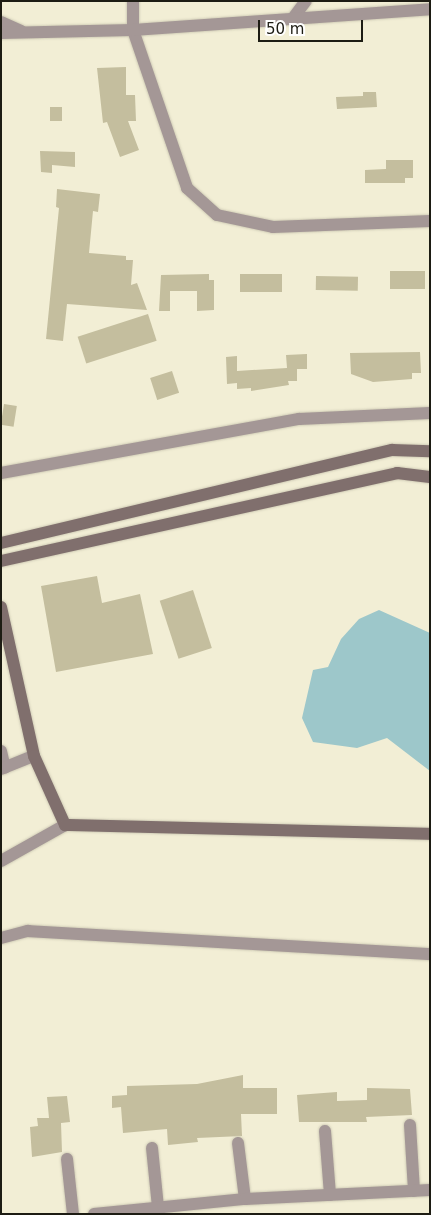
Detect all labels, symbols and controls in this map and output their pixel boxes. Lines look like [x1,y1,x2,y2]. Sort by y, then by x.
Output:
scale bar [261,10,366,42]
text: 50 m [266,20,304,38]

